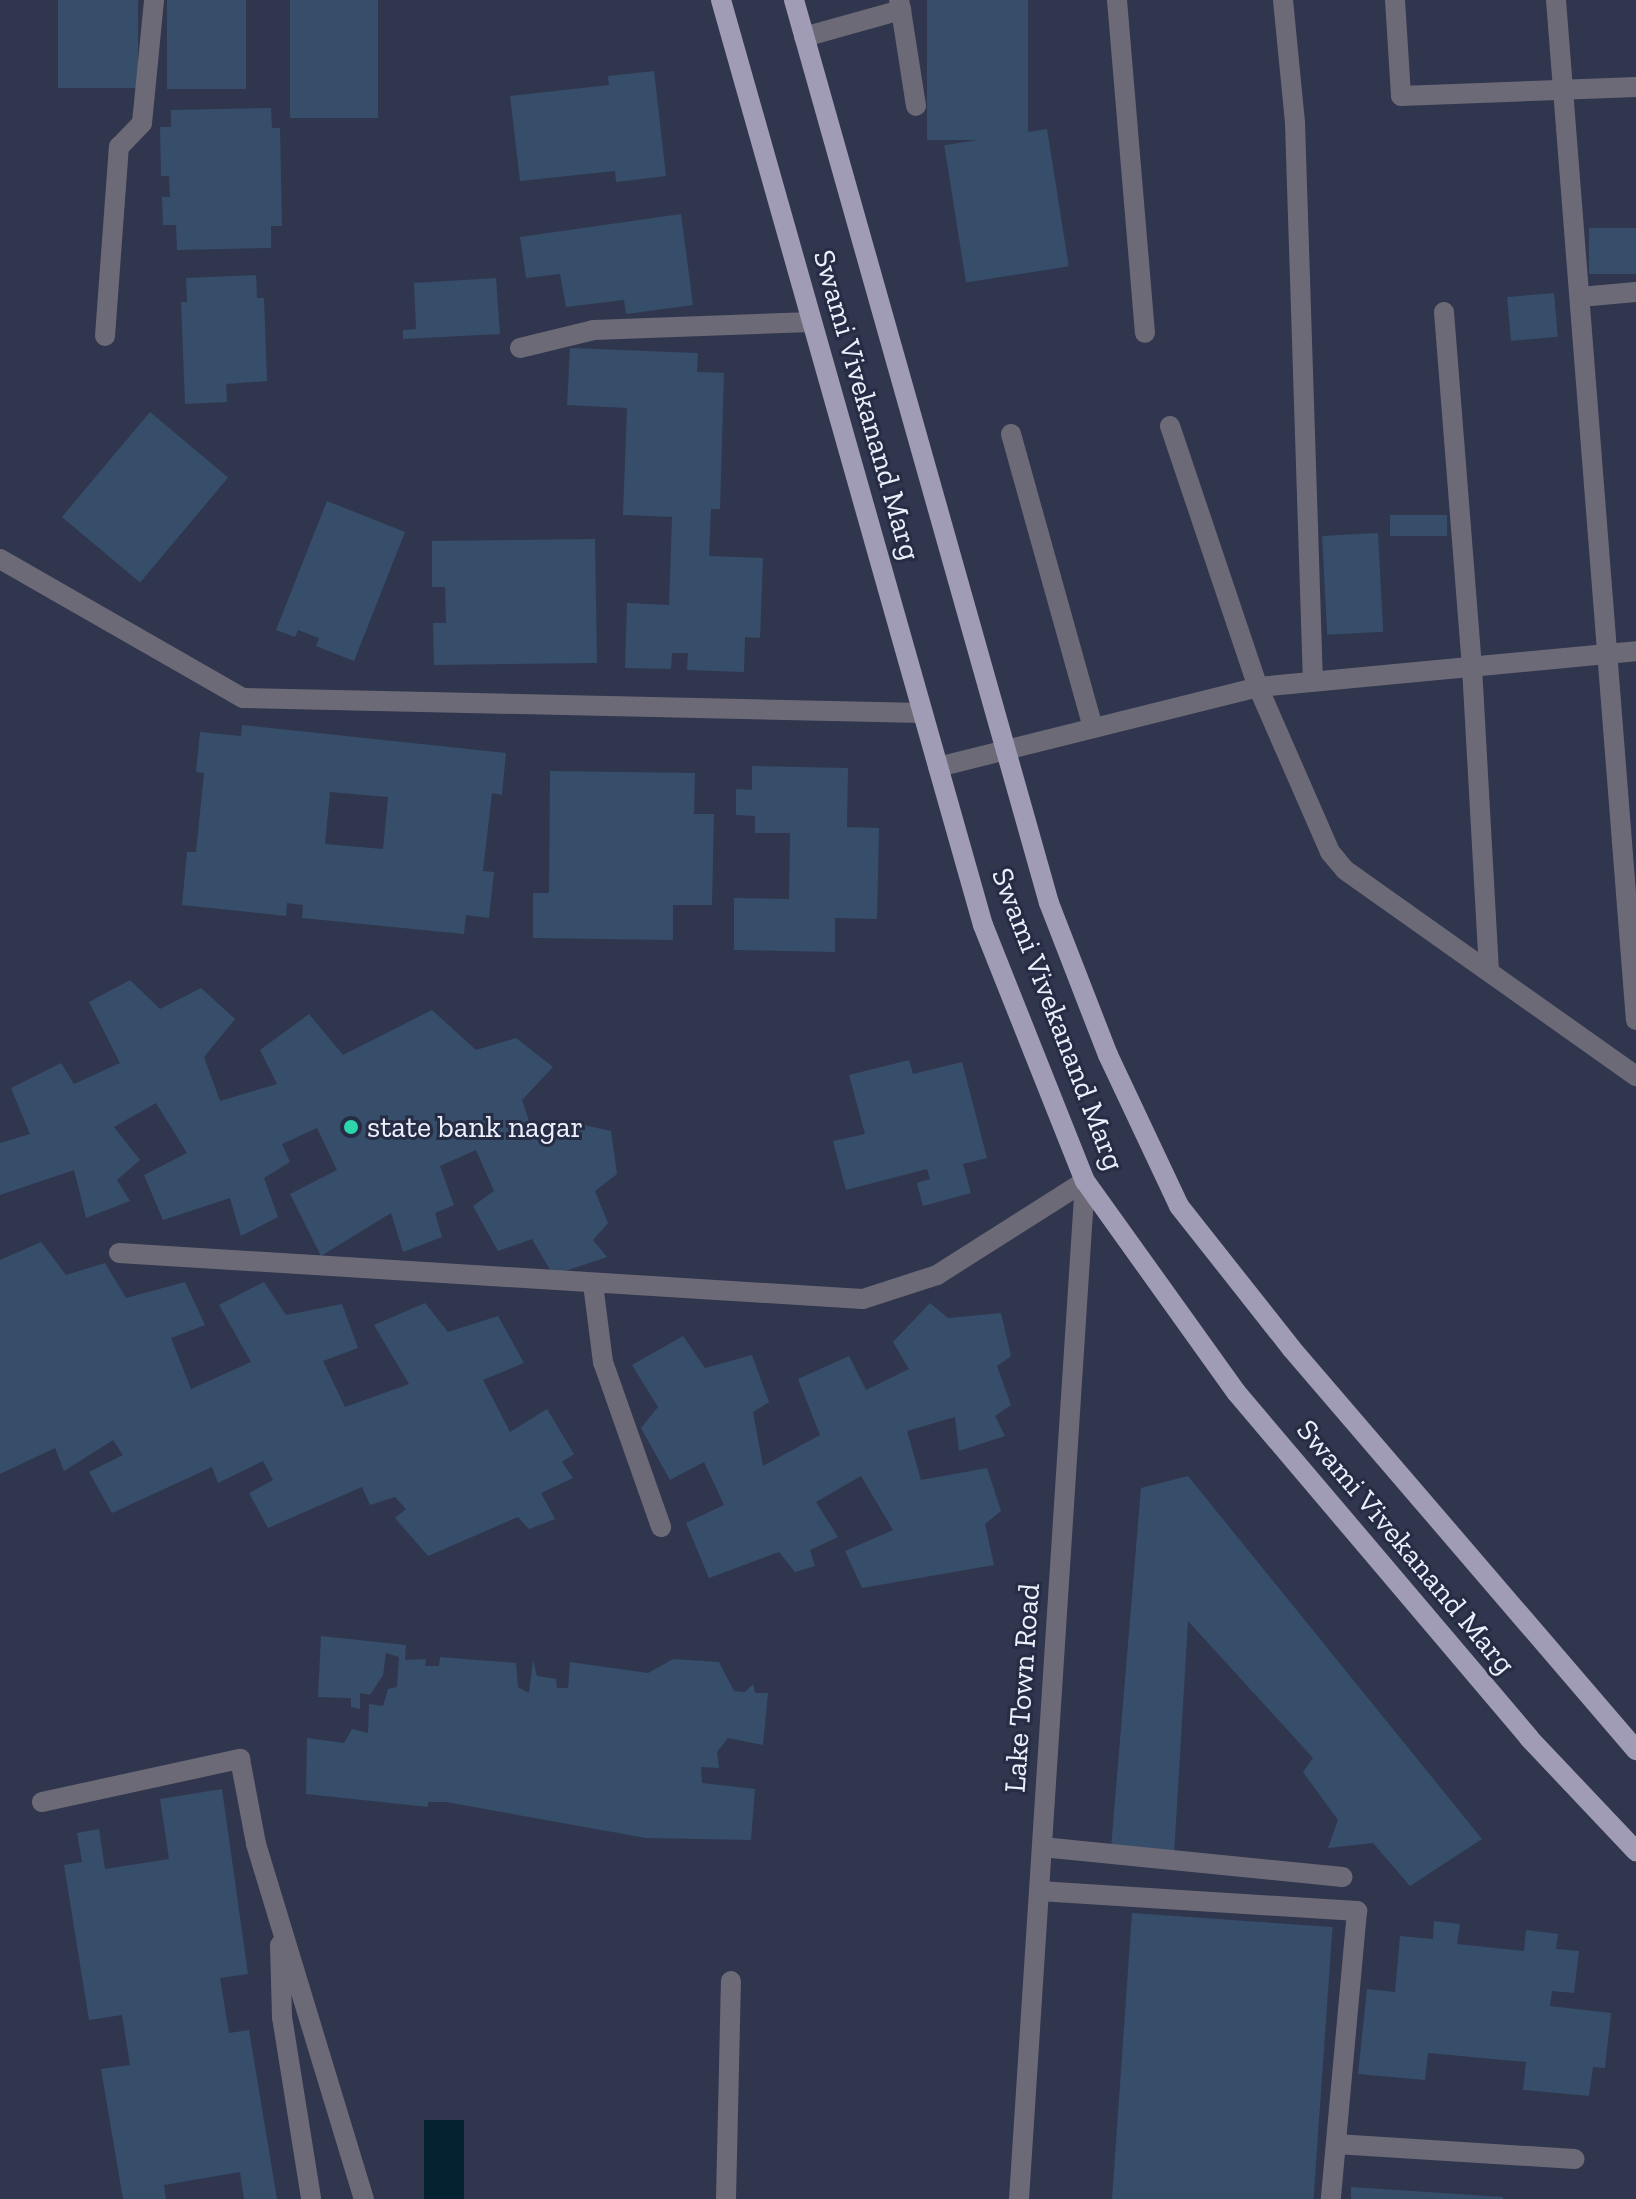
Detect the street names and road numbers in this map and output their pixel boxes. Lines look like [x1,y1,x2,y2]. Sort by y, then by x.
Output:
street label: Swami Vivekanand Marg [805,245,929,565]
street label: Swami Vivekanand Marg [983,862,1133,1176]
street label: Swami Vivekanand Marg [1289,1412,1523,1682]
street label: Lake Town Road [997,1582,1047,1794]

